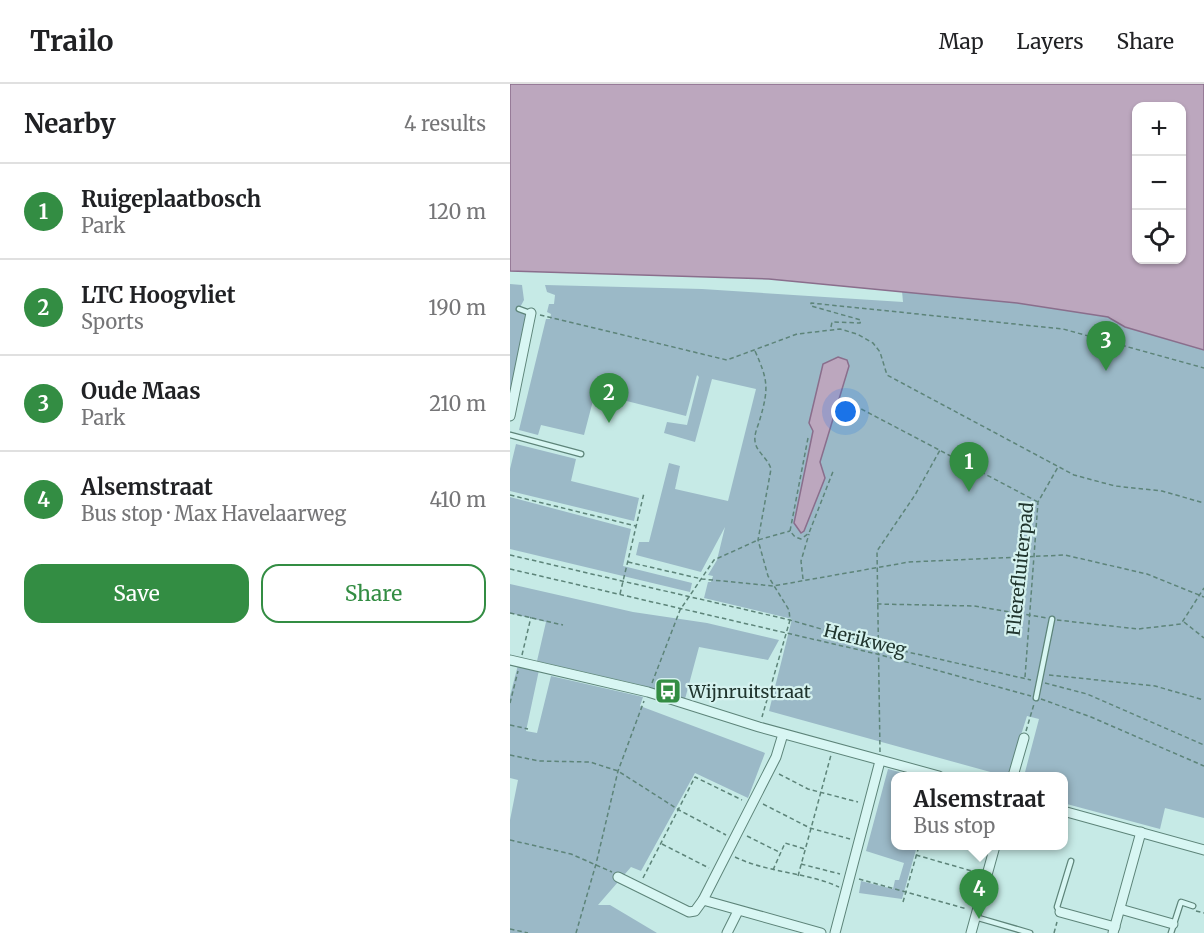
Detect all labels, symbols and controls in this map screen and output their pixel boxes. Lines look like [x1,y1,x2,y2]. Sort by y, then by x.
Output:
text: Trailo [30,23,114,59]
text: Map [939,28,984,55]
text: Layers [1017,28,1084,55]
text: Share [1117,28,1174,55]
map controls [1132,102,1186,264]
button: + [1132,102,1186,156]
text: Nearby [24,107,116,140]
text: 4 results [404,111,486,136]
button: − [1132,156,1186,210]
text: Ruigeplaatbosch [81,185,261,213]
text: 1 [39,199,48,224]
text: 120 m [428,199,486,224]
button: locate [1132,210,1186,264]
text: Park [81,213,125,238]
text: LTC Hoogvliet [81,281,236,309]
text: 2 [38,295,49,320]
text: 190 m [428,295,486,320]
text: Sports [81,309,144,334]
pin: 3 [1086,322,1126,371]
pin: 2 [590,374,628,423]
text: Oude Maas [81,377,201,405]
text: 3 [38,391,49,416]
text: 210 m [429,391,486,416]
your location [831,397,860,426]
text: Park [81,405,125,430]
pin: 1 [950,442,988,492]
text: Alsemstraat [81,473,213,501]
text: 4 [37,487,50,512]
text: 410 m [429,487,486,512]
text: Bus stop · Max Havelaarweg [81,501,346,526]
street label: Flierefluiterpad [1002,501,1038,637]
button: Save [24,564,249,623]
button: Share [261,564,486,623]
street label: Herikweg [821,619,909,661]
bus stop icon: Wijnruitstraat [653,676,683,706]
place label: Wijnruitstraat [687,680,811,703]
popup [891,772,1068,850]
text: Alsemstraat [914,785,1045,813]
text: Bus stop [914,813,995,838]
pin: 4 [960,870,998,919]

